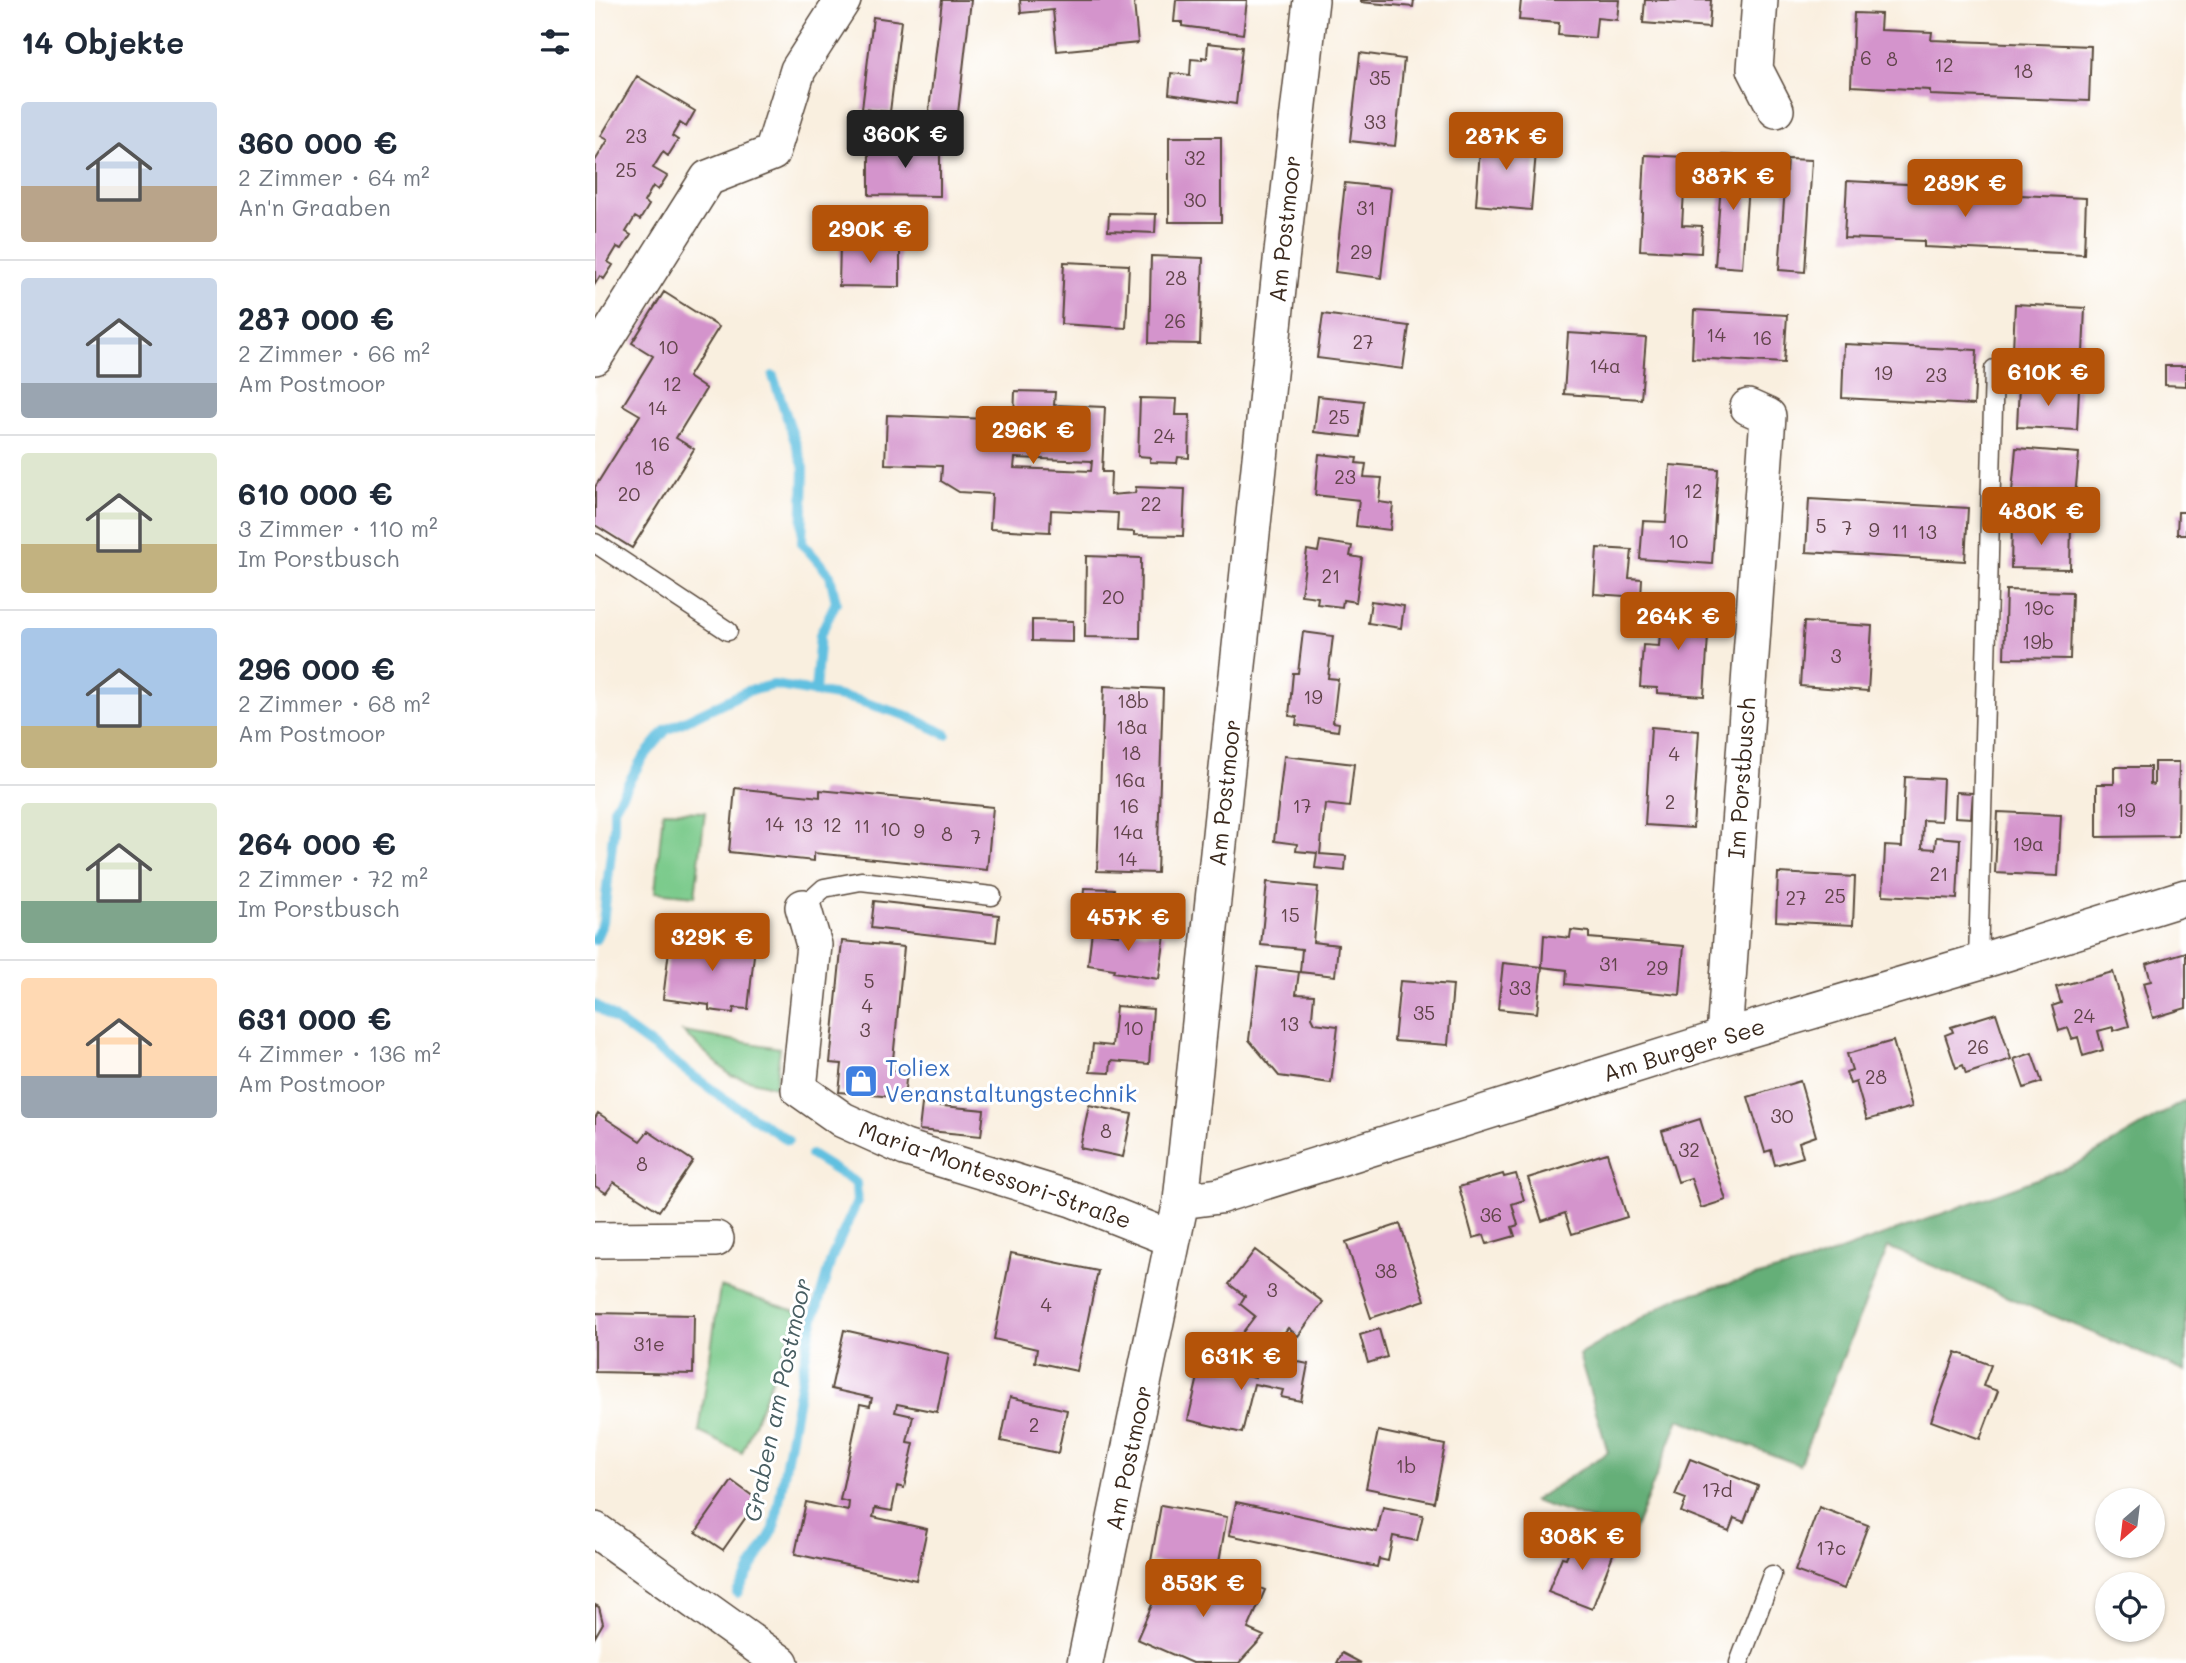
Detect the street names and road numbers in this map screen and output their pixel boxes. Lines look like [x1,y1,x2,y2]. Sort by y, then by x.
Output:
street label: Am Postmoor [1261,154,1307,304]
street label: Im Porstbusch [1720,696,1762,859]
street label: Am Postmoor [1201,718,1247,868]
street label: Am Burger See [1599,1010,1768,1088]
street label: Maria-Montessori-Straße [855,1113,1136,1235]
street label: Am Postmoor [1098,1382,1158,1533]

